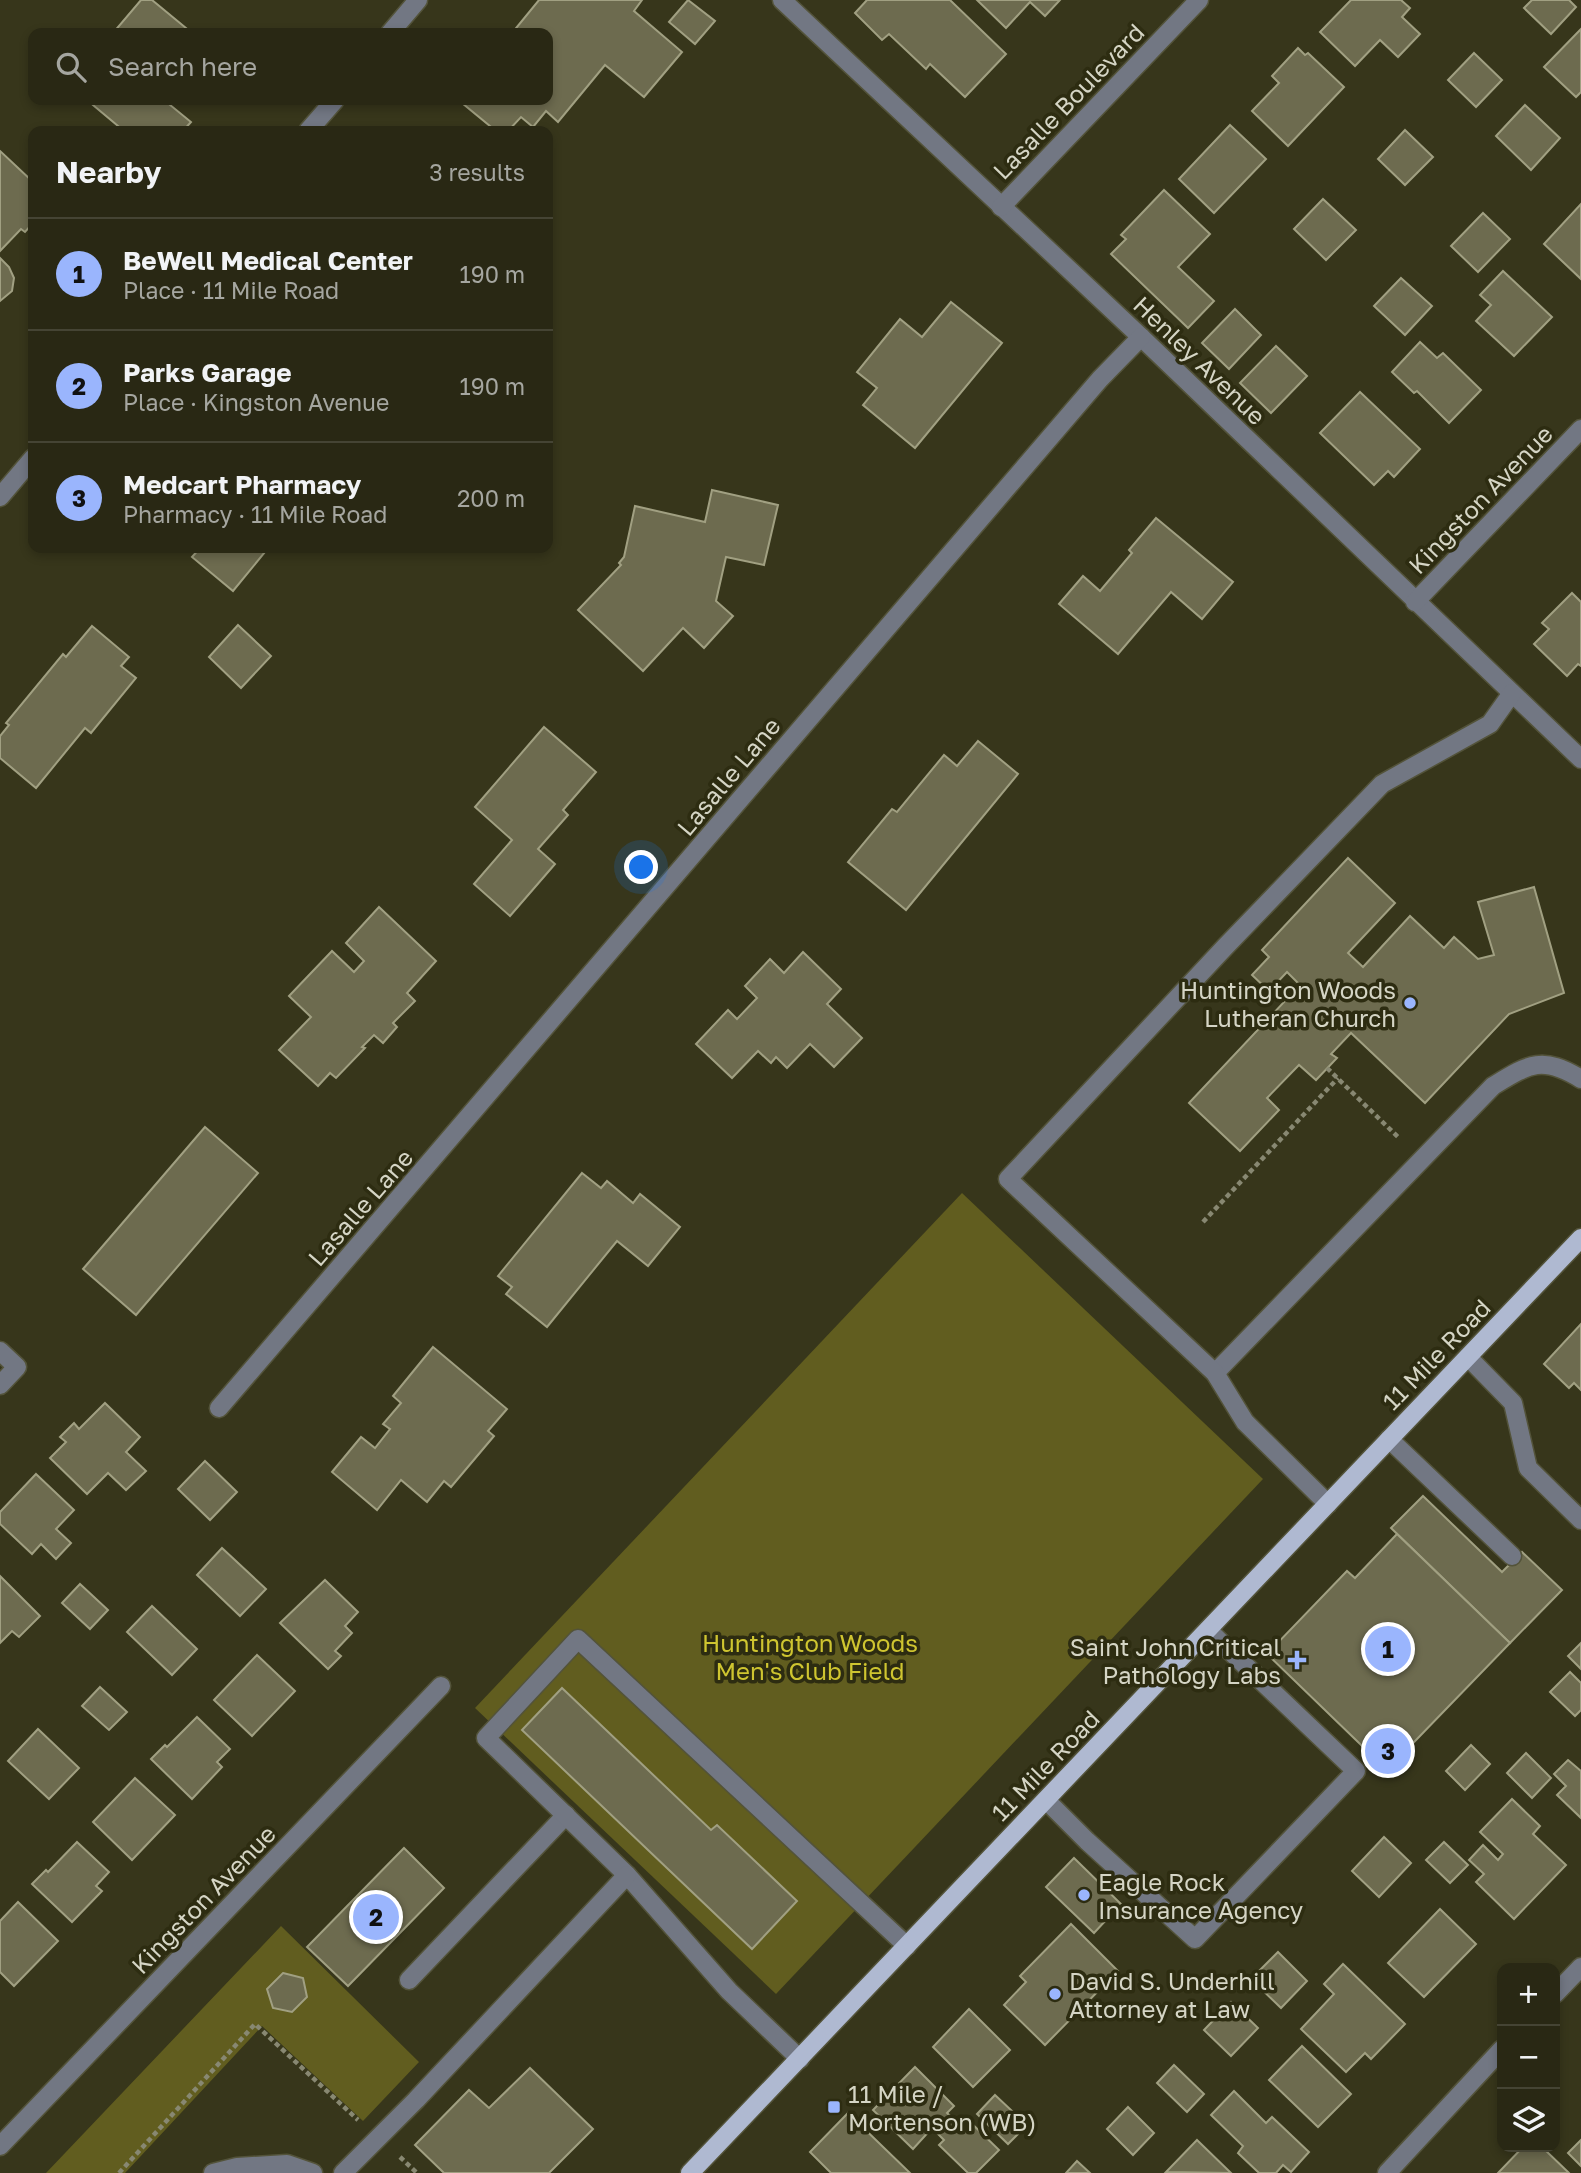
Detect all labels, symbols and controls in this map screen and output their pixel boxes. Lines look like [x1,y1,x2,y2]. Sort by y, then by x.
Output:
street label: Lasalle Boulevard [986,17,1150,185]
search box [28,28,553,105]
icon: search [52,48,90,86]
text: Search here [108,51,257,82]
text: Nearby [56,154,161,190]
text: 3 results [429,158,525,186]
text: BeWell Medical Center [123,245,413,276]
text: 1 [73,260,85,288]
text: 190 m [460,260,525,288]
text: Place · 11 Mile Road [123,276,339,304]
street label: Henley Avenue [1128,290,1272,430]
text: Parks Garage [123,357,292,388]
text: 2 [72,372,86,400]
text: 190 m [460,372,525,400]
text: Place · Kingston Avenue [123,388,389,416]
street label: Kingston Avenue [1402,419,1558,579]
text: Medcart Pharmacy [123,469,361,500]
text: 3 [72,484,86,512]
text: 200 m [457,484,525,512]
text: Pharmacy · 11 Mile Road [123,500,387,528]
street label: Lasalle Lane [670,711,786,841]
your location [624,850,658,884]
place label: Huntington Woods Lutheran Church [1180,975,1396,1032]
marker: Huntington Woods Lutheran Church [1402,995,1418,1011]
street label: Lasalle Lane [302,1143,418,1271]
street label: 11 Mile Road [1376,1293,1496,1415]
pin: 1 [1365,1623,1411,1675]
park label: Huntington Woods Men's Club Field [702,1628,918,1685]
place label: Saint John Critical Pathology Labs [1070,1632,1281,1689]
marker: Saint John Critical Pathology Labs [1287,1650,1307,1670]
street label: 11 Mile Road [985,1704,1105,1826]
pin: 3 [1365,1725,1411,1777]
street label: Kingston Avenue [125,1819,281,1979]
place label: Eagle Rock Insurance Agency [1098,1867,1303,1924]
marker: Eagle Rock Insurance Agency [1076,1887,1092,1903]
pin: 2 [353,1891,399,1943]
map controls [1497,1963,1560,2152]
button: + [1497,1963,1560,2026]
place label: David S. Underhill Attorney at Law [1069,1966,1275,2023]
marker: David S. Underhill Attorney at Law [1047,1986,1063,2002]
button: − [1497,2026,1560,2089]
place label: 11 Mile / Mortenson (WB) [848,2079,1036,2136]
button: layers [1497,2089,1560,2152]
marker: 11 Mile / Mortenson (WB) [826,2099,842,2115]

